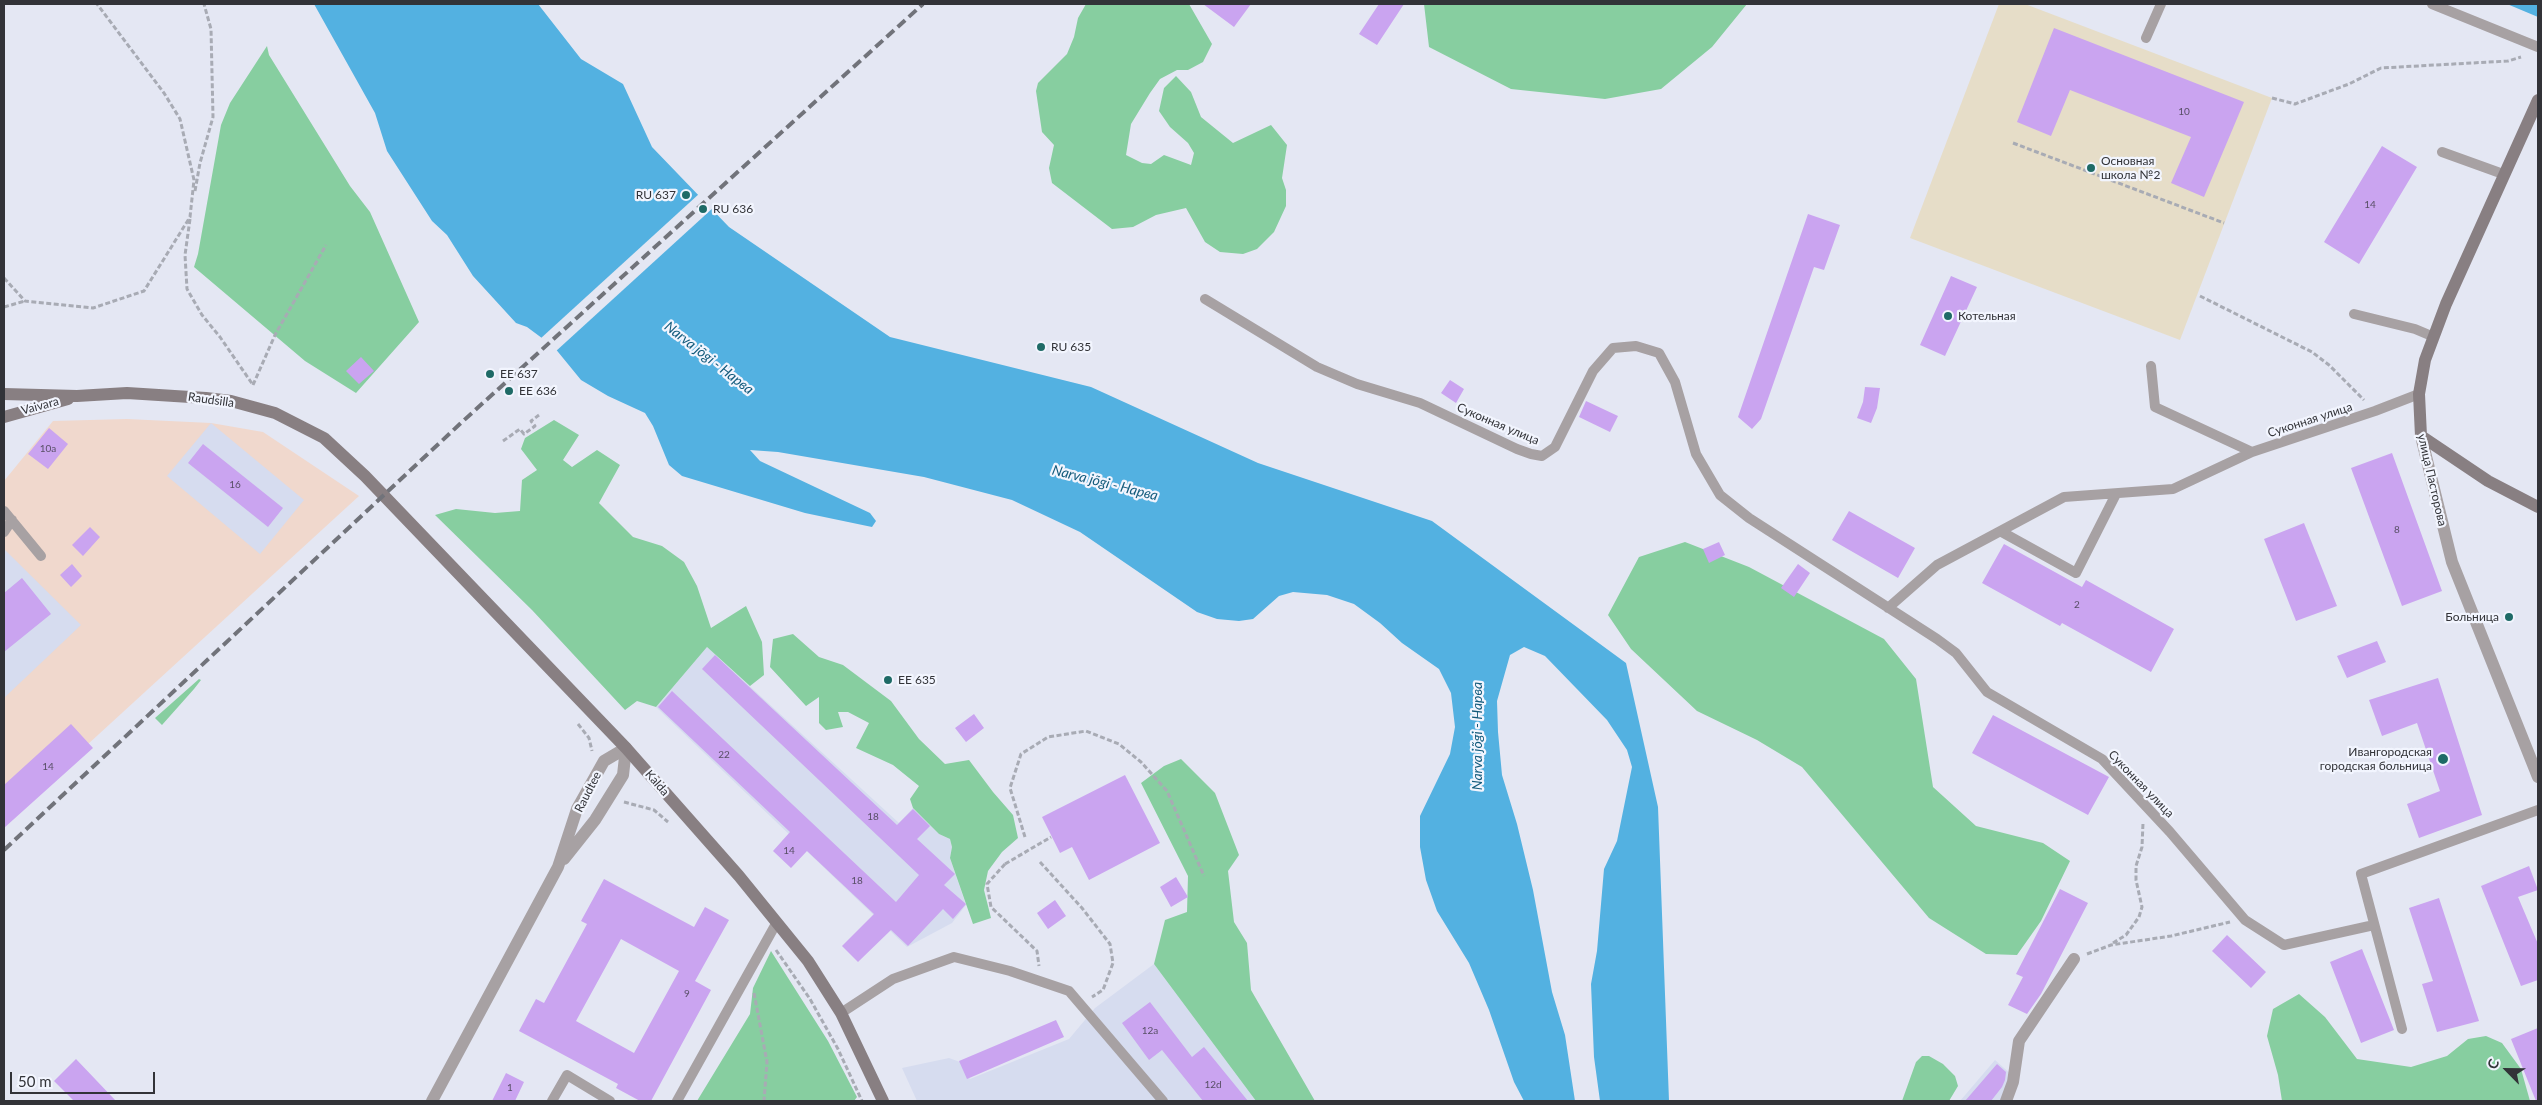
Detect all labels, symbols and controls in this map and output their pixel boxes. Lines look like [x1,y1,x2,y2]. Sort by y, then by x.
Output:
house number: 10 [2178,106,2190,118]
place label: Основная школа №2 [2101,154,2160,182]
marker: Основная школа №2 [2085,162,2097,174]
place label: RU 637 [636,188,676,202]
marker: RU 637 [680,189,692,201]
house number: 14 [2364,199,2376,211]
place label: RU 636 [713,202,753,216]
marker: RU 636 [697,203,709,215]
place label: Котельная [1958,309,2016,323]
marker: Котельная [1942,310,1954,322]
water label: Narva jõgi - Нарва [661,318,757,398]
place label: RU 635 [1051,340,1091,354]
marker: RU 635 [1035,341,1047,353]
place label: EE 637 [500,367,538,381]
marker: EE 637 [484,368,496,380]
place label: EE 636 [519,384,557,398]
marker: EE 636 [503,385,515,397]
street label: Raudsilla [187,390,235,410]
street label: Vaivara [20,394,60,418]
street label: Суконная улица [1455,400,1541,448]
street label: Суконная улица [2266,400,2354,440]
street label: улица Пасторова [2414,432,2450,528]
house number: 10a [40,443,56,455]
water label: Narva jõgi - Нарва [1050,462,1160,504]
house number: 16 [229,479,241,491]
house number: 8 [2394,524,2400,536]
house number: 2 [2074,599,2080,611]
place label: Больница [2445,610,2499,624]
marker: Больница [2503,611,2515,623]
place label: EE 635 [898,673,936,687]
marker: EE 635 [882,674,894,686]
water label: Narva jõgi - Нарва [1469,682,1485,790]
place label: Ивангородская городская больница [2320,745,2432,773]
street label: Суконная улица [2105,747,2177,821]
house number: 22 [718,749,730,761]
marker: Ивангородская городская больница [2436,752,2450,766]
house number: 14 [42,761,54,773]
street label: Kalda [642,767,672,799]
street label: Raudtee [572,769,604,815]
house number: 18 [867,811,879,823]
house number: 14 [783,845,795,857]
house number: 18 [851,875,863,887]
house number: 9 [684,988,690,1000]
house number: 12a [1142,1025,1158,1037]
north arrow [2482,1045,2532,1095]
text: С [2483,1056,2502,1072]
scale bar [12,1062,158,1094]
text: 50 m [18,1072,52,1090]
house number: 12d [1204,1079,1222,1091]
house number: 1 [507,1082,513,1094]

